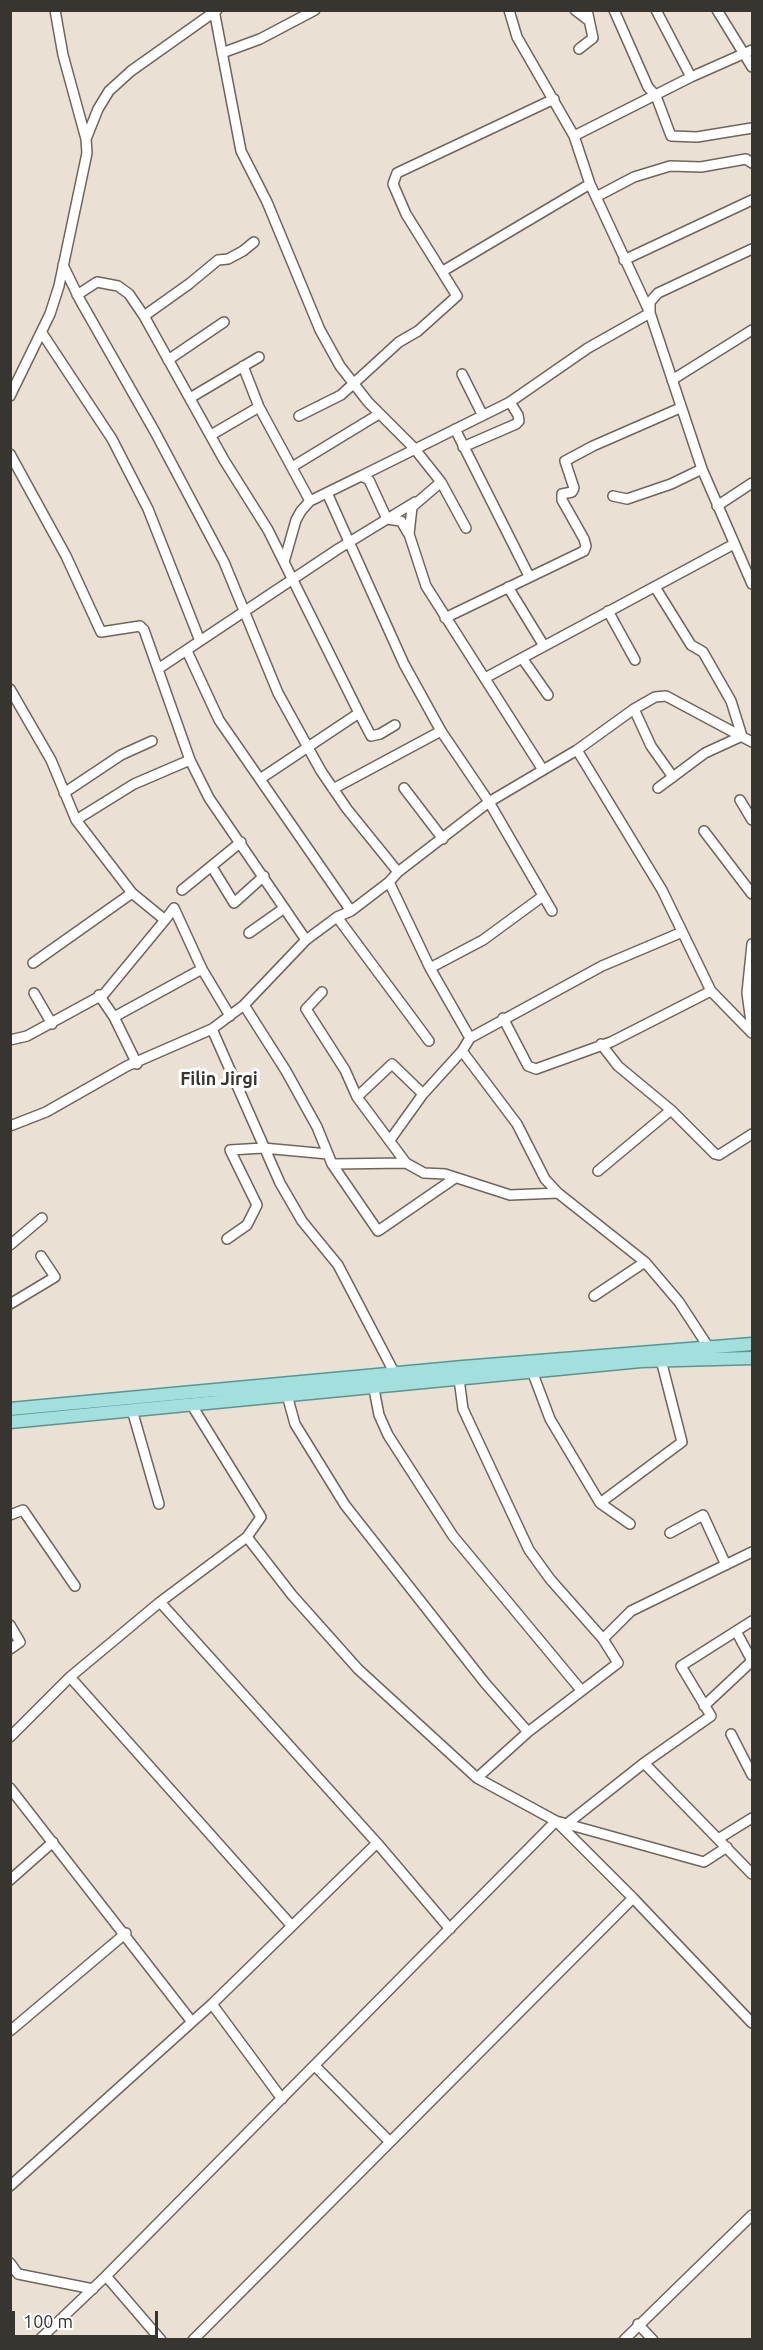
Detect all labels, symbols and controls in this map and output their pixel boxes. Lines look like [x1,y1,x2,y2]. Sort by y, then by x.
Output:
district label: Filin Jirgi [180,1068,258,1090]
scale bar [15,2299,160,2337]
text: 100 m [23,2311,73,2331]

